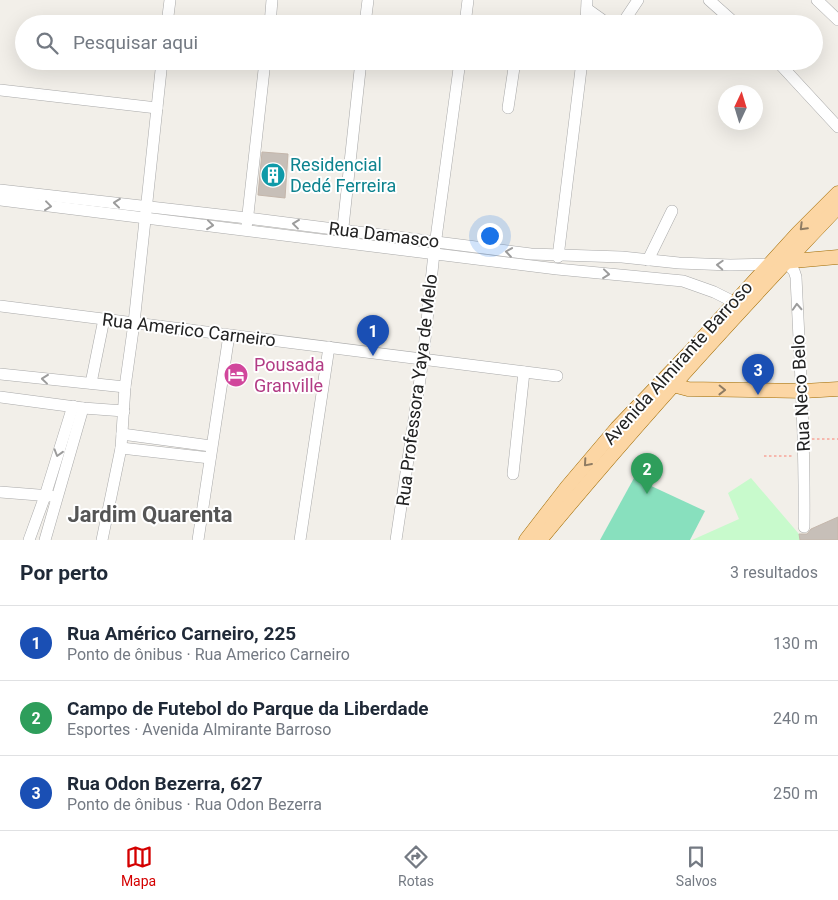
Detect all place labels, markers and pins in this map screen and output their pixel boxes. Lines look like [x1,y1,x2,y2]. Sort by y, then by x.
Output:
place label: Residencial Dedé Ferreira [290,154,396,196]
building icon: Residencial Dedé Ferreira [260,162,286,188]
pin: 1 [357,315,389,356]
place label: Pousada Granville [254,354,324,396]
pin: 3 [742,354,774,395]
hotel icon: Pousada Granville [223,362,249,388]
pin: 2 [631,453,663,494]

